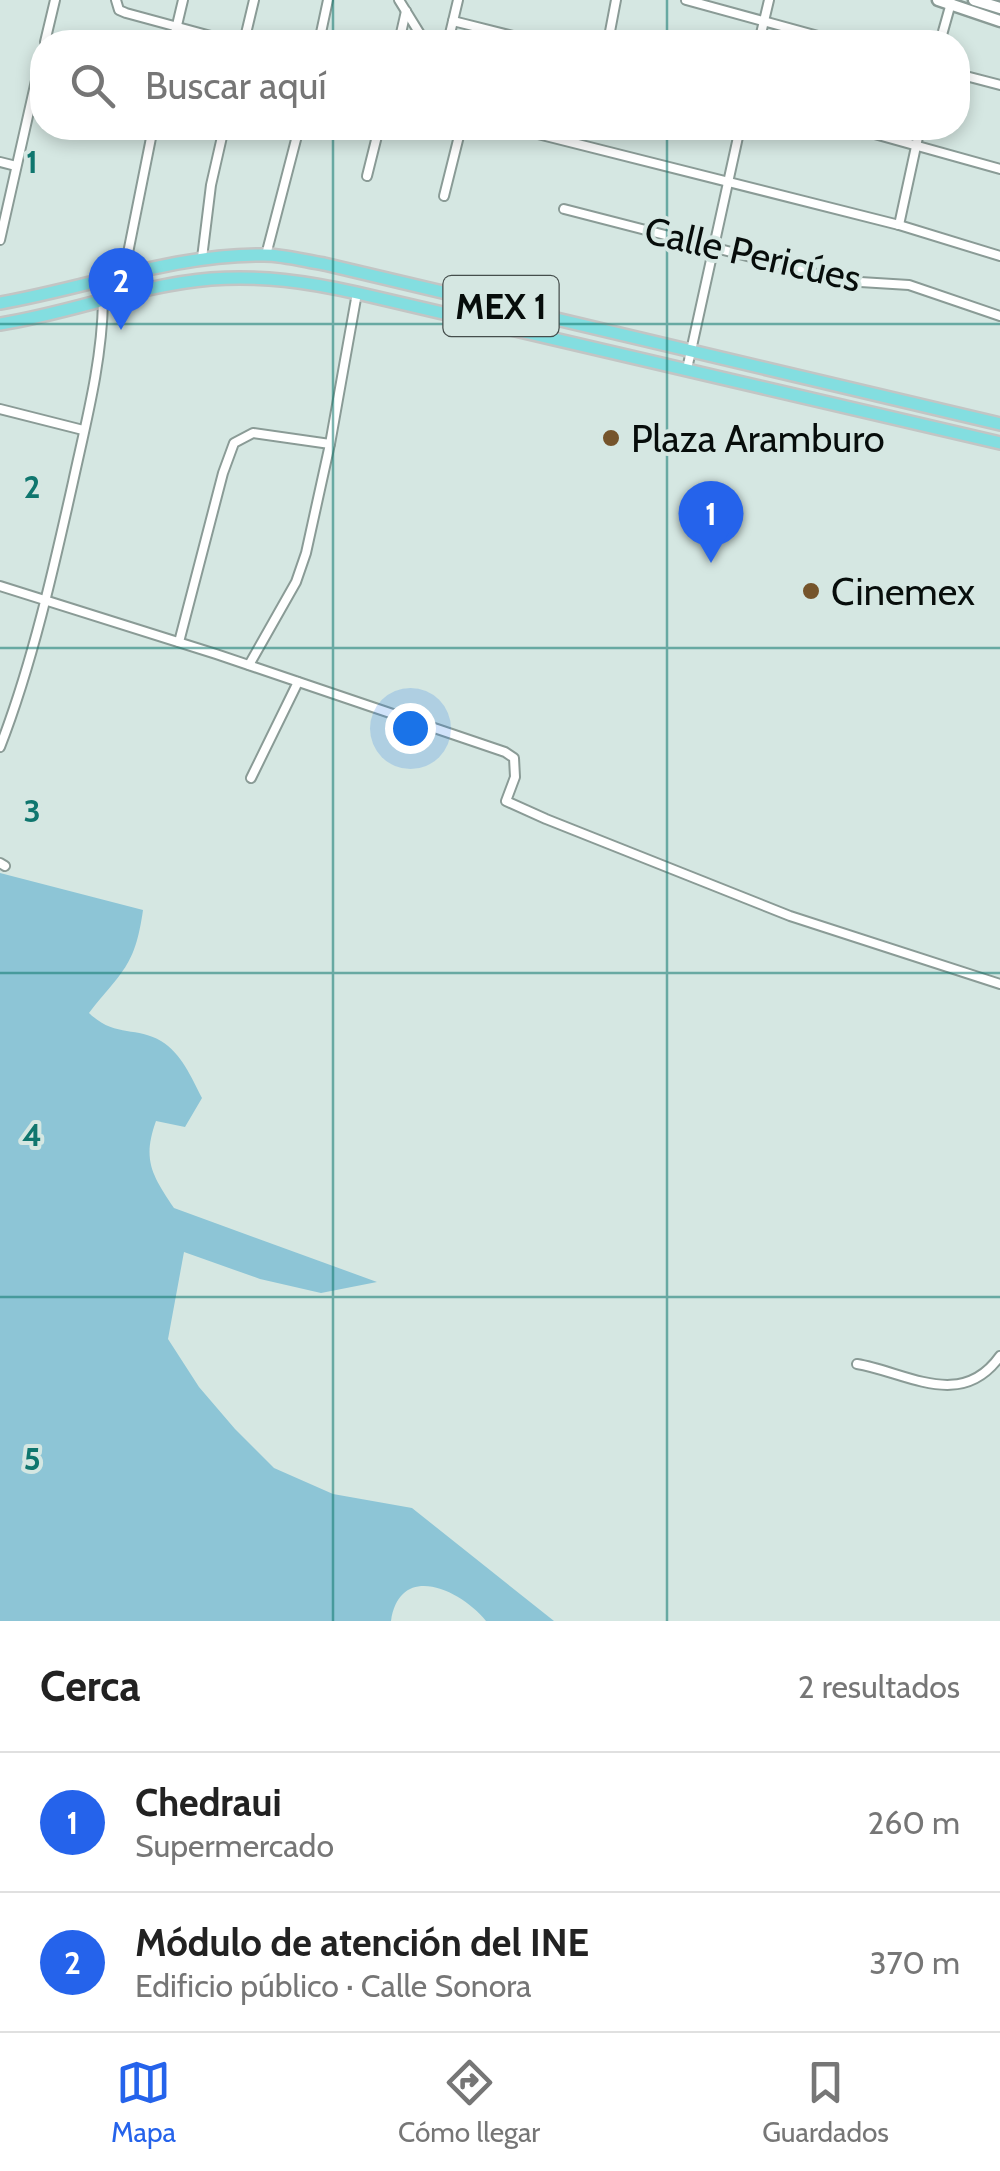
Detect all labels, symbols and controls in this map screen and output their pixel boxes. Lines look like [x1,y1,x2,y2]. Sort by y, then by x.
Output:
search box [30,30,970,140]
icon: search [65,58,120,113]
text: Buscar aquí [145,62,327,109]
text: 1 [26,142,38,181]
street label: Calle Pericúes [640,206,866,302]
pin: 2 [88,248,154,330]
road number: MEX 1 [444,276,558,336]
place label: Plaza Aramburo [631,415,885,462]
marker: Plaza Aramburo [600,427,622,449]
text: 2 [24,467,40,506]
pin: 1 [678,480,744,563]
place label: Cinemex [831,568,975,615]
marker: Cinemex [800,580,822,602]
your location [385,703,436,754]
text: 3 [23,791,41,830]
text: 4 [22,1115,42,1154]
text: 5 [23,1439,41,1478]
text: Cerca [40,1660,140,1712]
text: 2 resultados [798,1667,960,1706]
text: Chedraui [135,1779,282,1826]
text: 1 [67,1803,78,1842]
text: 260 m [867,1803,960,1842]
text: Supermercado [135,1826,334,1865]
text: Módulo de atención del INE [135,1919,589,1966]
text: 2 [64,1943,81,1982]
text: 370 m [869,1943,960,1982]
text: Edificio público · Calle Sonora [135,1966,531,2005]
tab: Mapa [111,2055,176,2149]
tab: Cómo llegar [398,2055,540,2149]
tab: Guardados [762,2055,889,2149]

